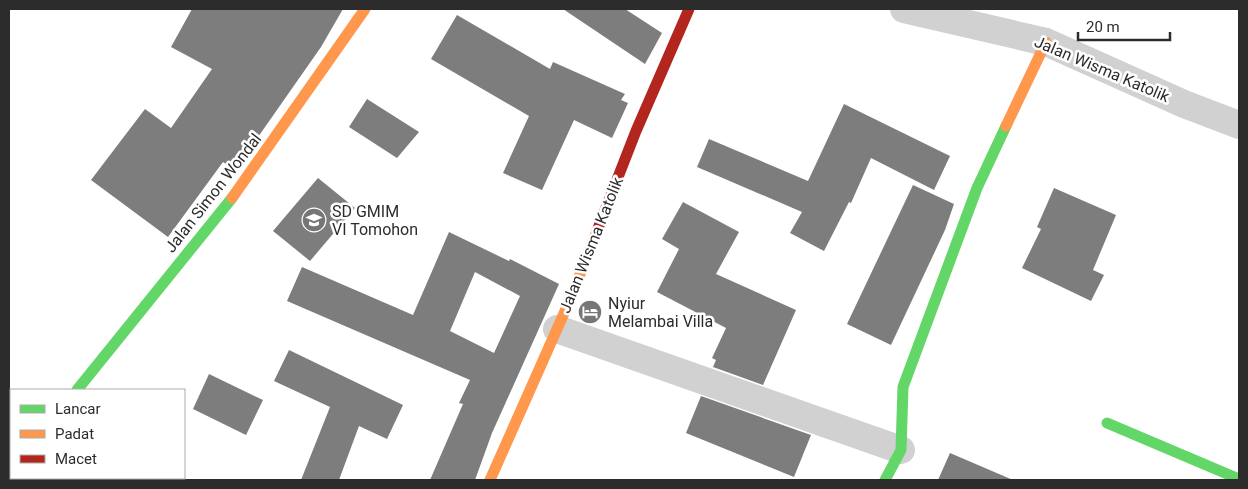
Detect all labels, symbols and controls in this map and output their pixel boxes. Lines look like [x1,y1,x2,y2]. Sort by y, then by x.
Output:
scale bar [1078,10,1170,42]
text: 20 m [1086,18,1120,36]
street label: Jalan Wisma Katolik [1032,32,1173,106]
street label: Jalan Simon Wondal [161,130,265,256]
street label: Jalan Wisma Katolik [555,173,627,316]
place label: SD GMIM VI Tomohon [332,202,418,239]
school or university icon: SD GMIM VI Tomohon [301,207,327,233]
place label: Nyiur Melambai Villa [608,294,713,331]
hotel icon: Nyiur Melambai Villa [577,299,603,325]
legend [10,389,185,479]
text: Lancar [55,400,101,418]
text: Padat [55,425,94,443]
text: Macet [55,450,97,468]

